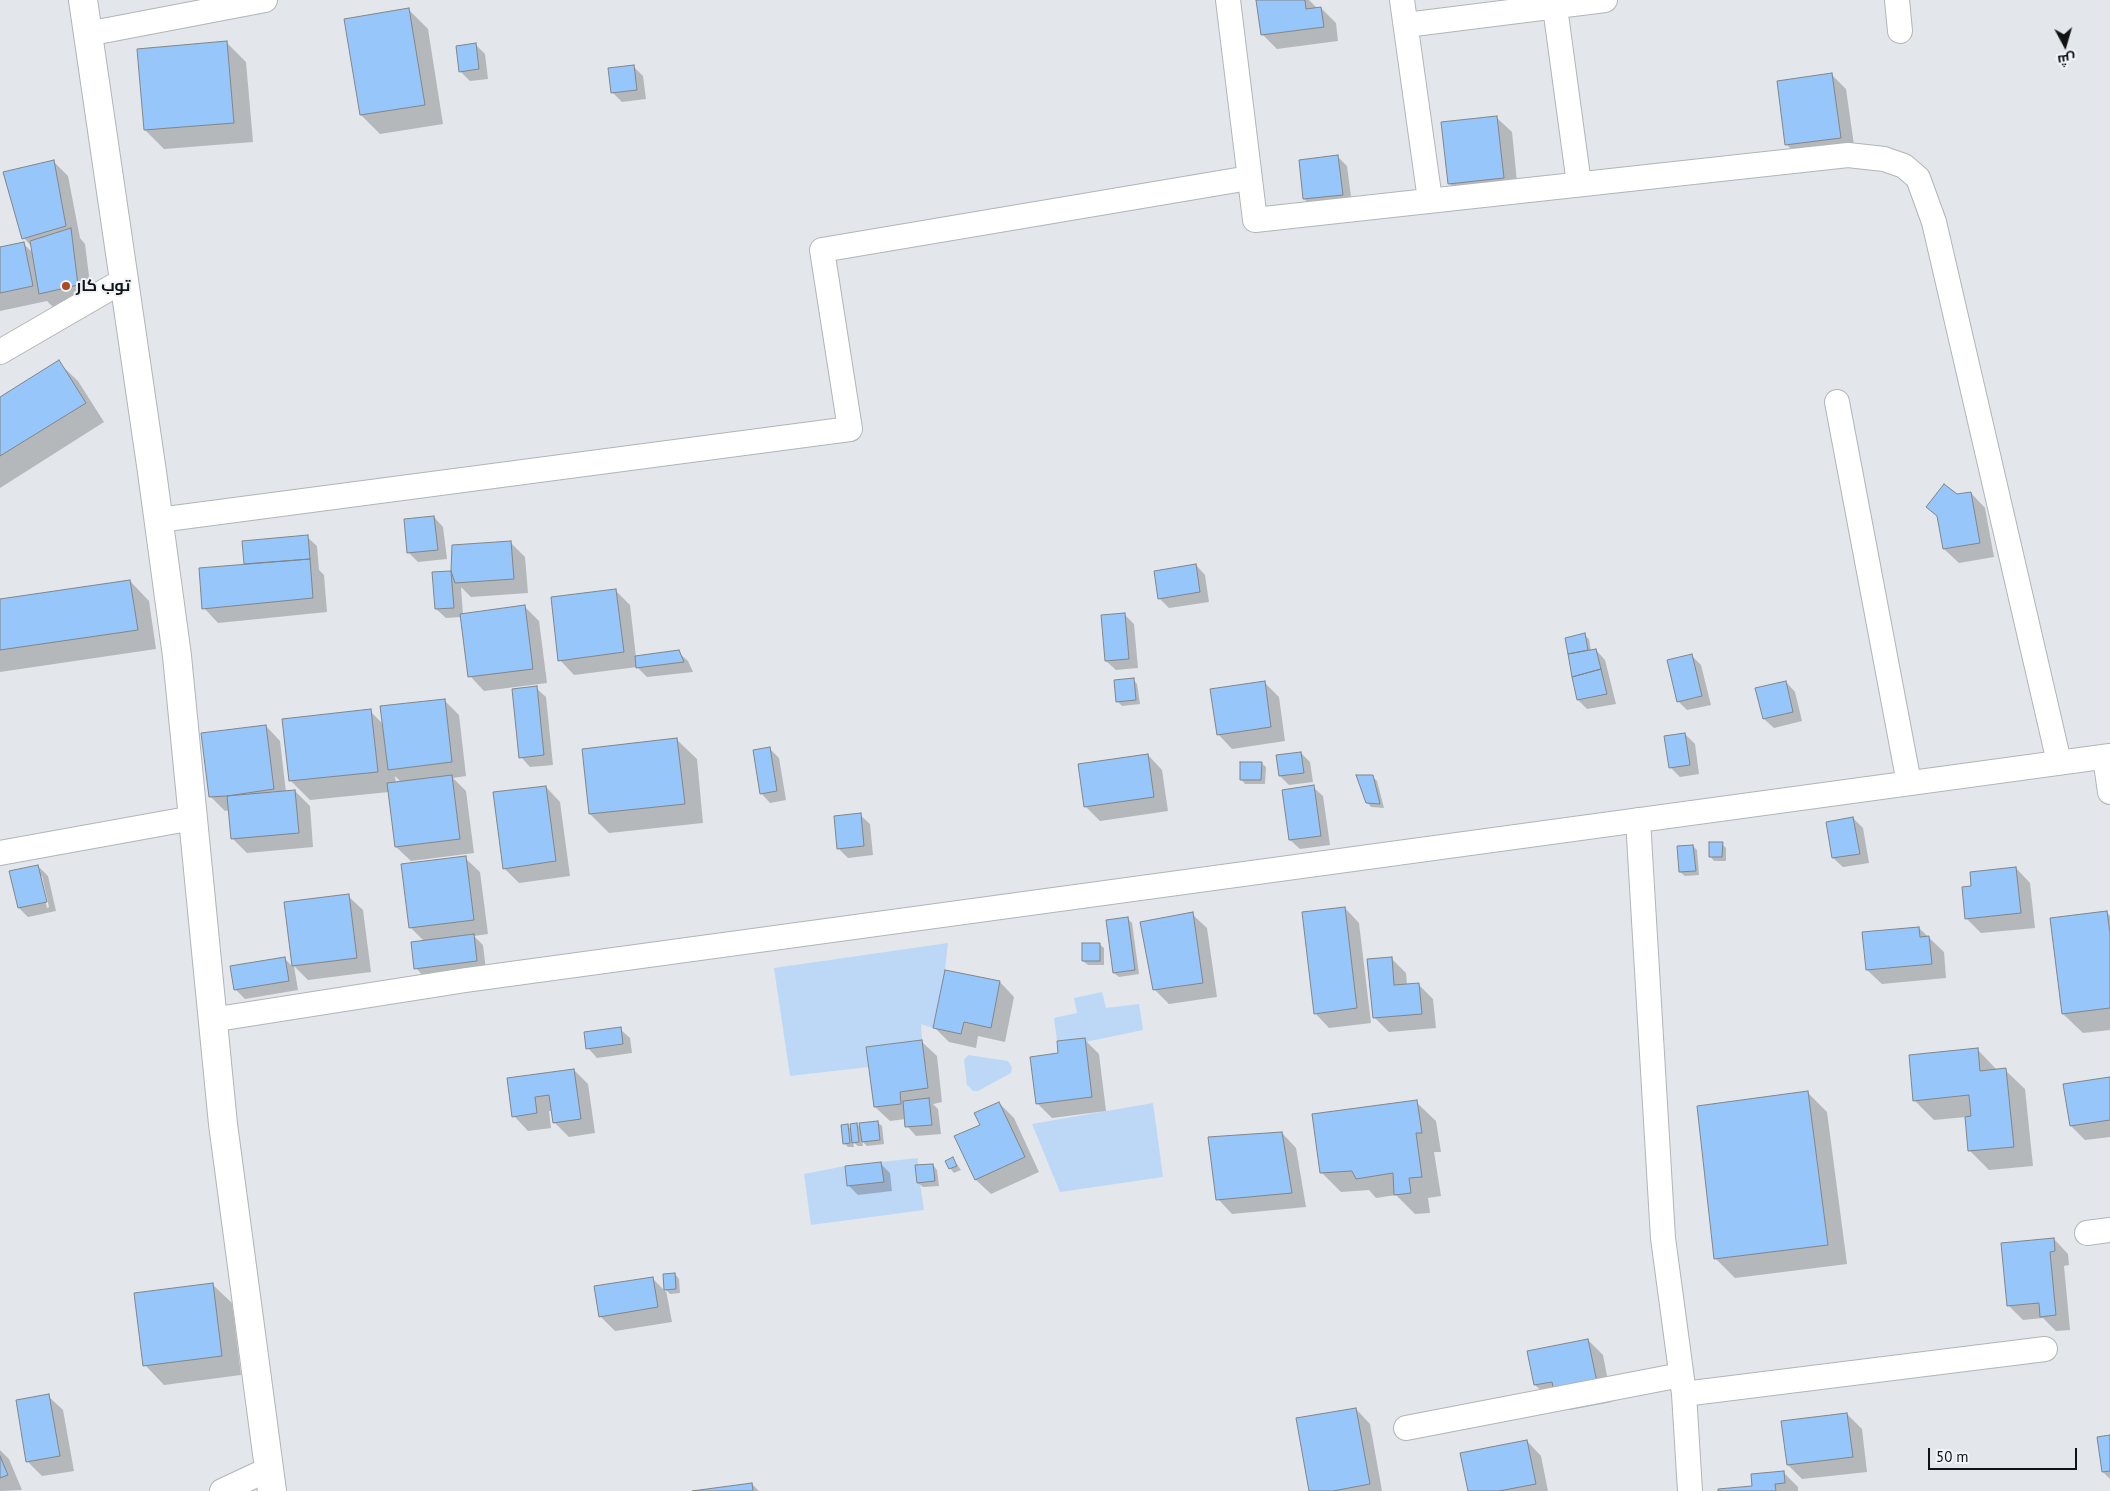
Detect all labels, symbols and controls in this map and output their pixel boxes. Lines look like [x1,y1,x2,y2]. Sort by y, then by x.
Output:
north arrow [2040,20,2090,70]
text: ش [2057,50,2076,70]
place label: توب كار [76,276,130,296]
marker: توب كار [60,280,72,292]
scale bar [1930,1438,2079,1470]
text: 50 m [1936,1447,1969,1466]

